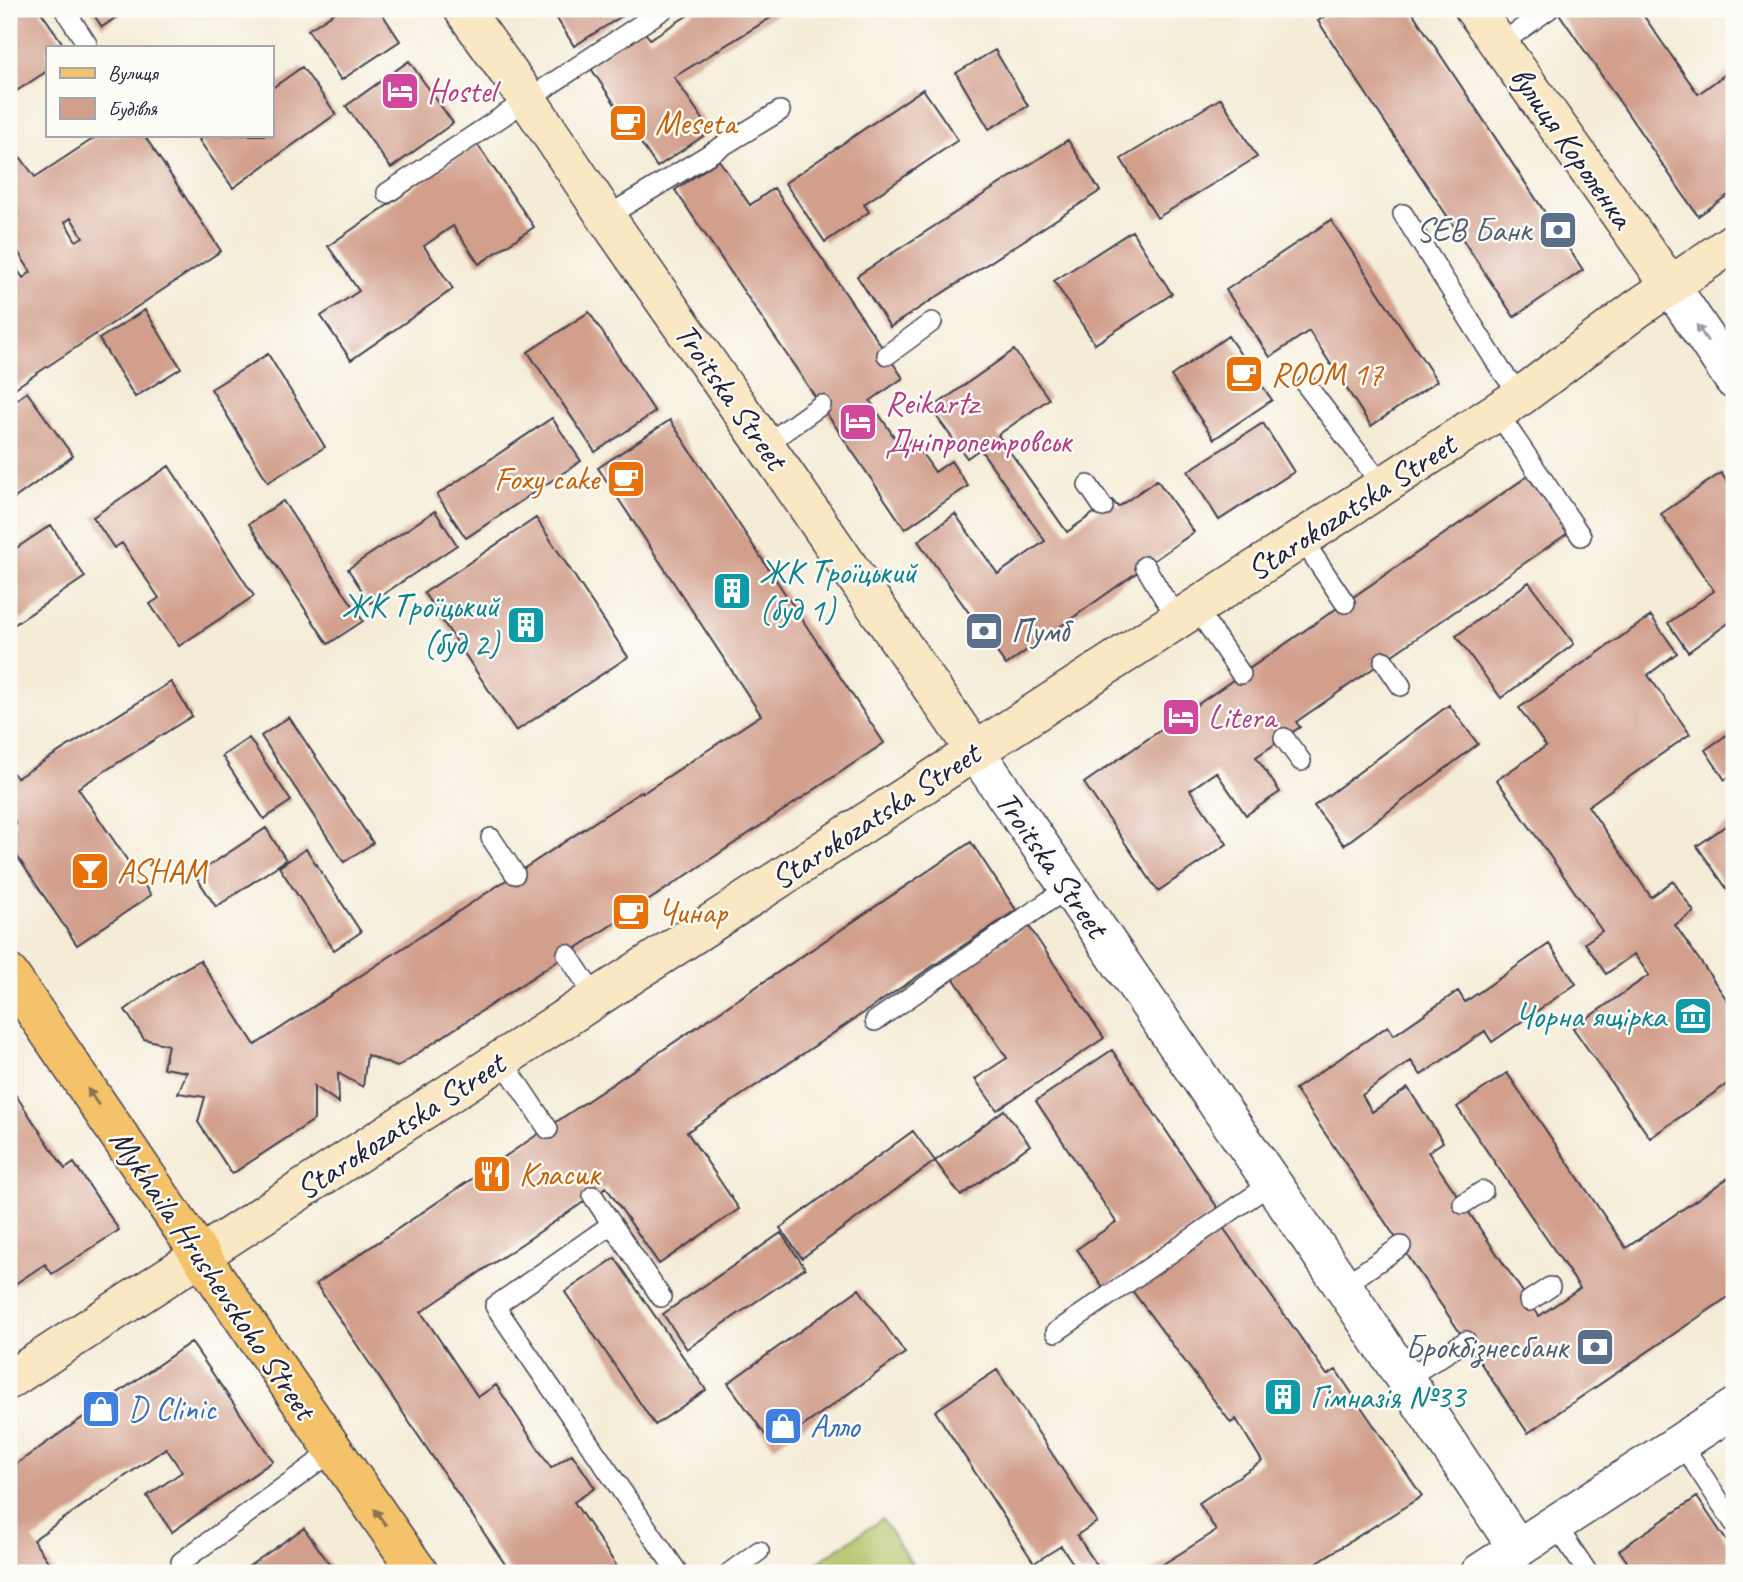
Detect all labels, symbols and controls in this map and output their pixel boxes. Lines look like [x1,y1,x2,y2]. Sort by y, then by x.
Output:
legend [46,46,273,136]
street label: вулиця Короленка [1501,58,1645,238]
text: Вулиця [108,60,159,86]
hotel icon: Hostel [379,70,421,112]
place label: Hostel [427,70,501,112]
text: Будівля [108,96,158,122]
cafe icon: Meseta [607,102,649,144]
place label: Meseta [655,102,738,144]
place label: SEB Банк [1416,209,1534,251]
bank icon: SEB Банк [1537,209,1579,251]
street label: Troitska Street [665,315,798,480]
one-way arrow [1696,323,1709,342]
cafe icon: ROOM 17 [1223,353,1265,395]
place label: ROOM 17 [1271,353,1385,395]
place label: Reikartz Дніпропетровськ [885,382,1073,462]
hotel icon: Reikartz Дніпропетровськ [837,401,879,443]
street label: Starokozatska Street [1239,422,1466,590]
place label: Foxy cake [494,458,601,500]
cafe icon: Foxy cake [605,458,647,500]
place label: ЖК Троїцький (буд 1) [759,551,919,631]
building icon: ЖК Троїцький (буд 1) [711,570,753,612]
place label: ЖК Троїцький (буд 2) [341,585,501,665]
building icon: ЖК Троїцький (буд 2) [505,604,547,646]
bank icon: Пумб [963,610,1005,652]
place label: Пумб [1011,610,1074,652]
hotel icon: Litera [1160,696,1202,738]
place label: Litera [1208,696,1278,738]
street label: Starokozatska Street [763,731,990,899]
street label: Troitska Street [986,783,1119,948]
bar icon: ASHAM [69,850,111,892]
place label: ASHAM [117,850,209,892]
cafe icon: Чинар [610,891,652,933]
place label: Чинар [658,891,729,933]
place label: Чорна ящірка [1515,995,1669,1037]
museum icon: Чорна ящірка [1672,995,1714,1037]
street label: Starokozatska Street [288,1041,515,1209]
one-way arrow [86,1088,100,1106]
street label: Mykhaila Hrushevskoho Street [100,1121,327,1430]
restaurant icon: Класик [471,1153,513,1195]
place label: Класик [519,1153,602,1195]
place label: Брокбізнесбанк [1405,1326,1570,1368]
bank icon: Брокбізнесбанк [1574,1326,1616,1368]
building icon: Гімназія №33 [1262,1376,1304,1418]
place label: Гімназія №33 [1310,1376,1467,1418]
shop icon: D Clinic [80,1388,122,1430]
place label: D Clinic [128,1388,218,1430]
shop icon: Алло [762,1405,804,1447]
place label: Алло [810,1405,862,1447]
one-way arrow [373,1508,387,1526]

